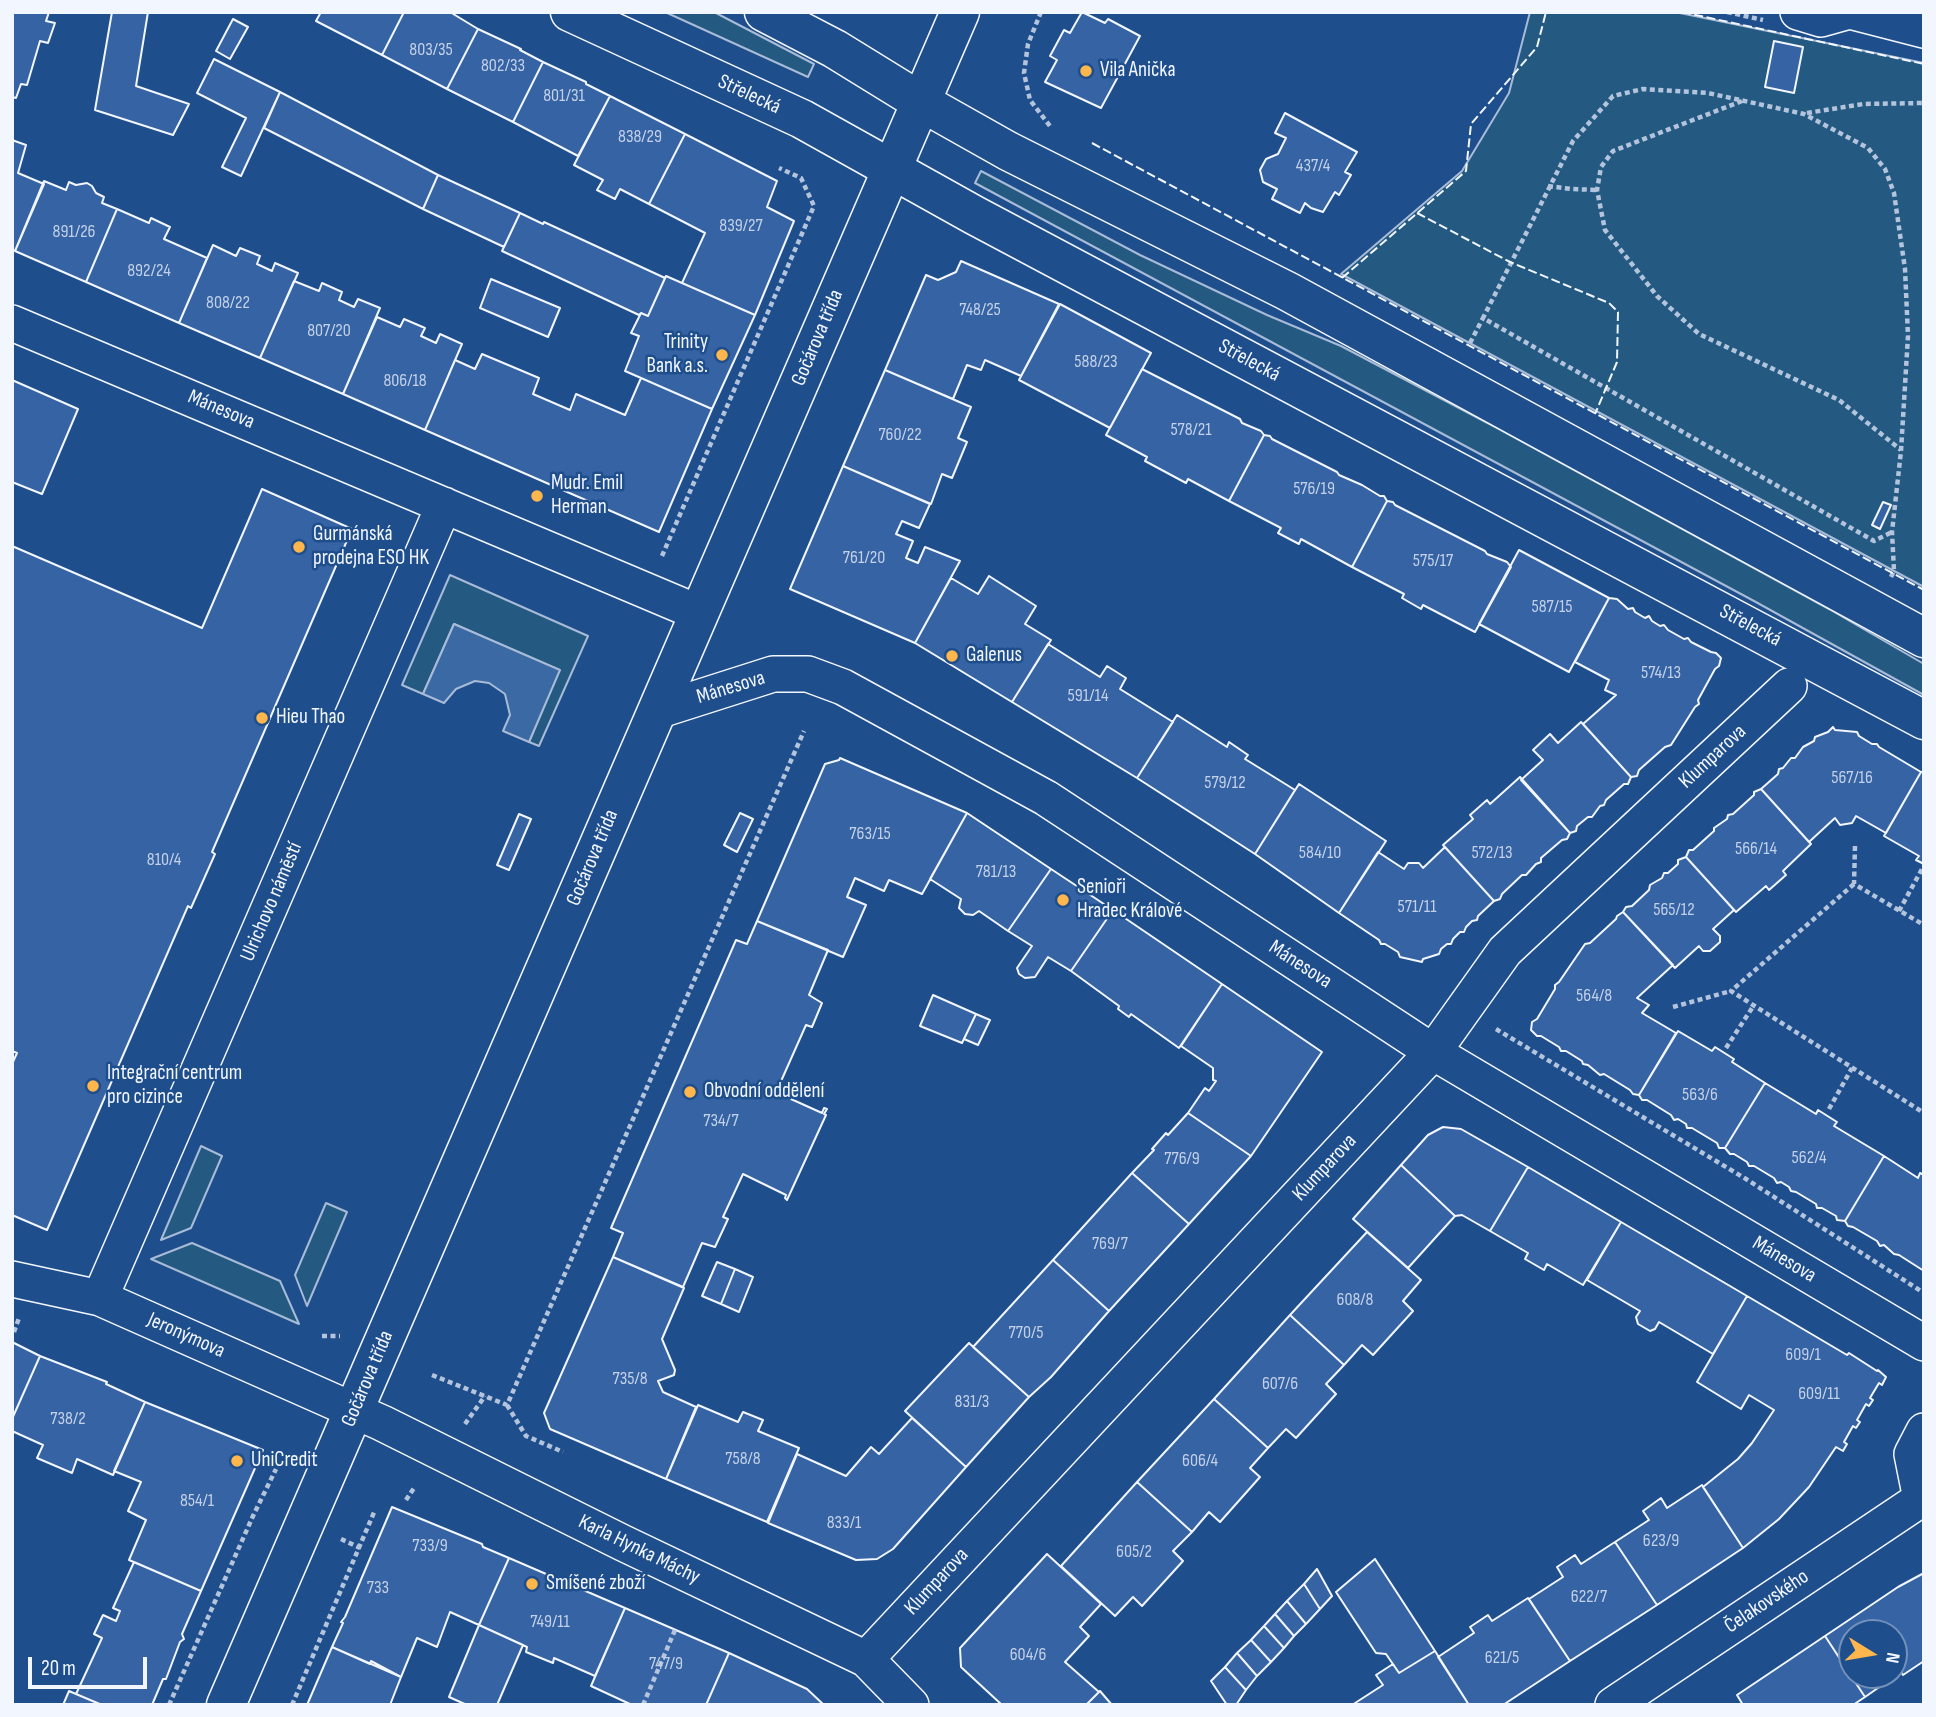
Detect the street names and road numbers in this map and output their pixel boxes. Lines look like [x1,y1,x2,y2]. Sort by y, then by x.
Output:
street label: Střelecká [714,70,784,120]
street label: Gočárova třída [786,286,850,390]
street label: Střelecká [1214,334,1284,388]
street label: Mánesova [184,385,258,435]
street label: Střelecká [1715,599,1785,653]
street label: Mánesova [694,666,768,710]
street label: Klumparova [1674,720,1752,794]
street label: Gočárova třída [561,806,625,910]
street label: Ulrichovo náměstí [236,839,308,965]
street label: Mánesova [1264,935,1336,995]
street label: Klumparova [1288,1129,1362,1207]
street label: Mánesova [1748,1231,1820,1289]
street label: Jeronýmova [143,1308,229,1364]
street label: Gočárova třída [336,1327,400,1431]
street label: Karla Hynka Máchy [574,1510,704,1590]
street label: Klumparova [900,1543,974,1621]
street label: Čelakovského [1720,1565,1814,1639]

